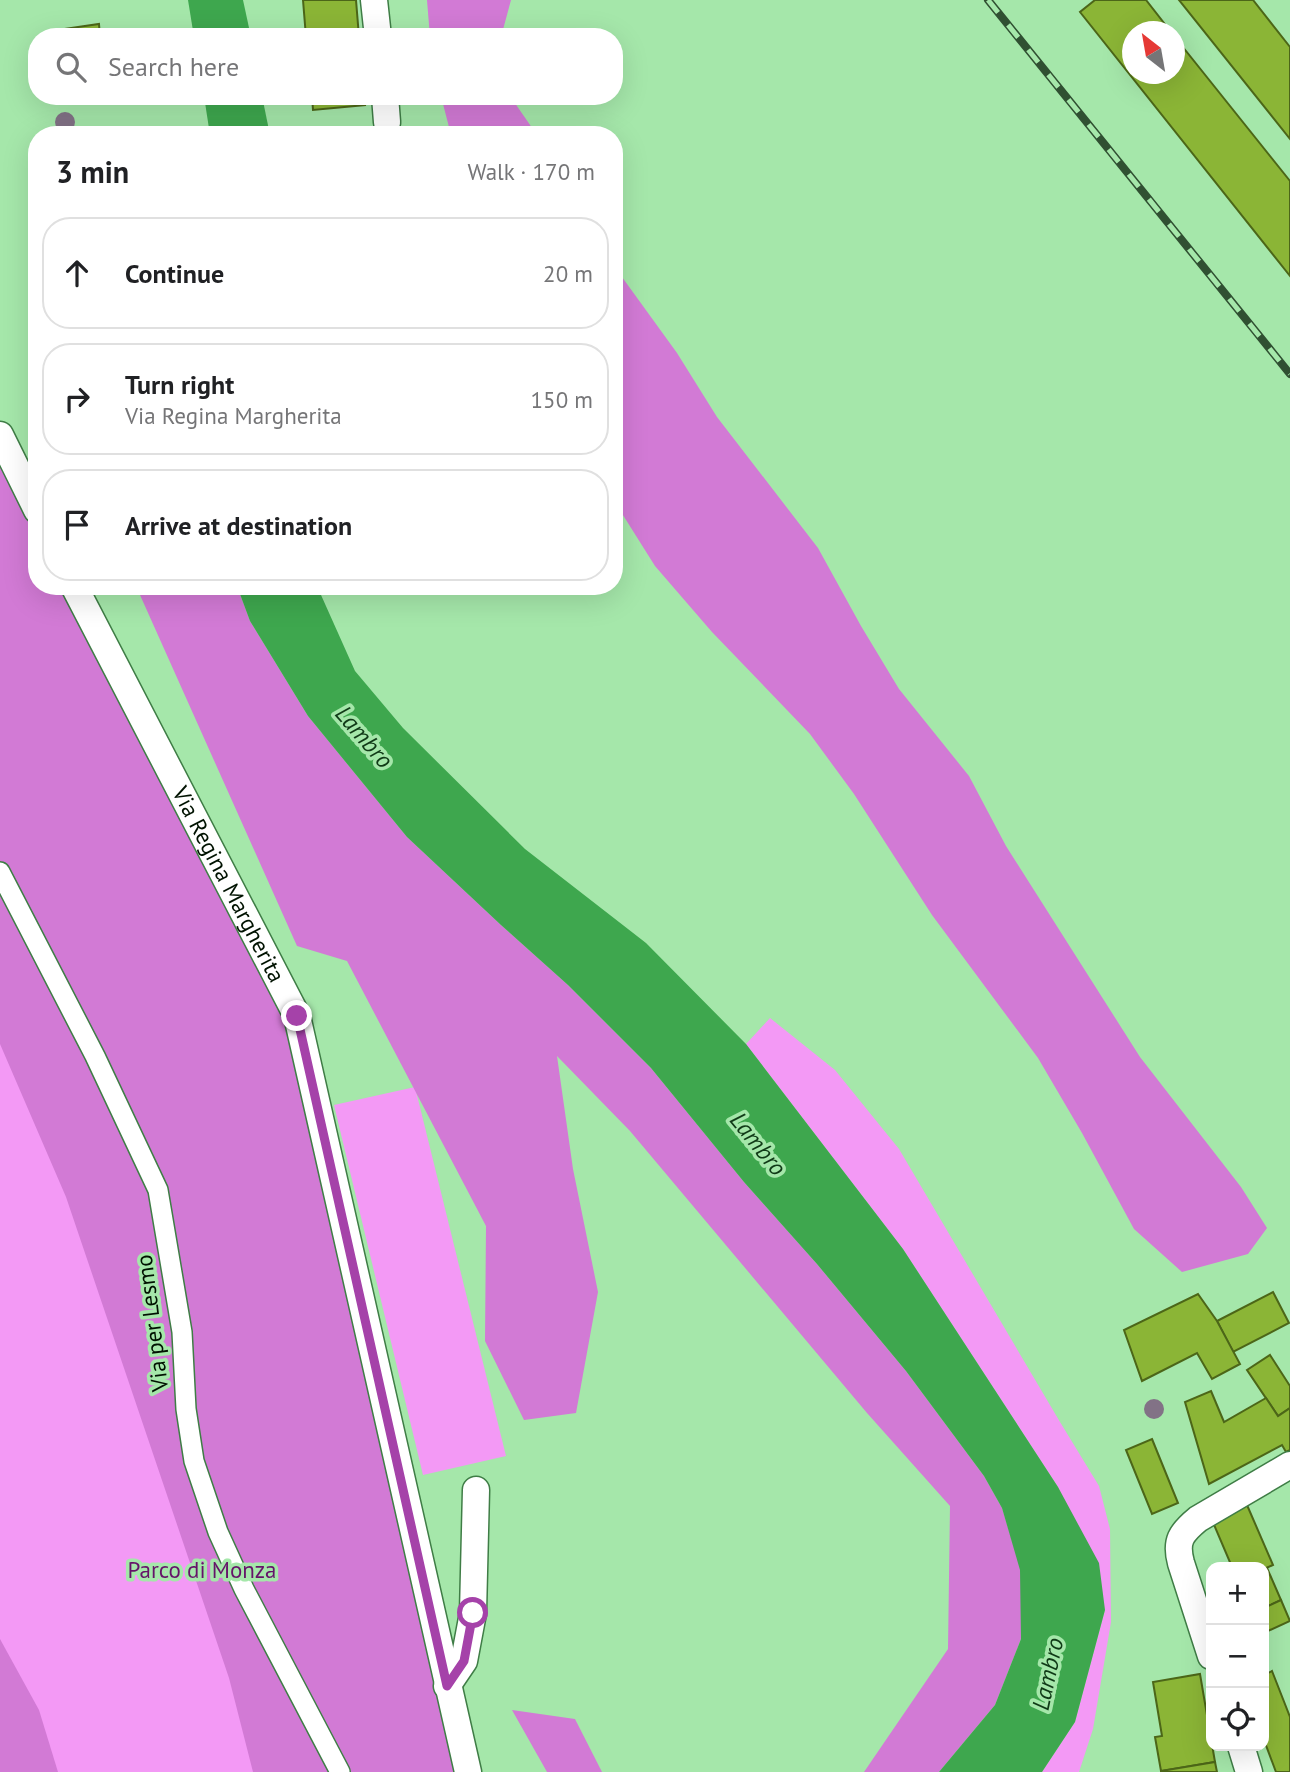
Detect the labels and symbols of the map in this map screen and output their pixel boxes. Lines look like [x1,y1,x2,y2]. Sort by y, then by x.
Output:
north arrow [1122,21,1185,84]
water label: Lambro [329,699,400,775]
street label: Via Regina Margherita [166,780,292,987]
route end [281,1000,312,1031]
water label: Lambro [723,1105,794,1182]
street label: Via per Lesmo [129,1253,174,1394]
park label: Parco di Monza [127,1555,277,1584]
route start [457,1597,488,1628]
water label: Lambro [1025,1635,1070,1713]

